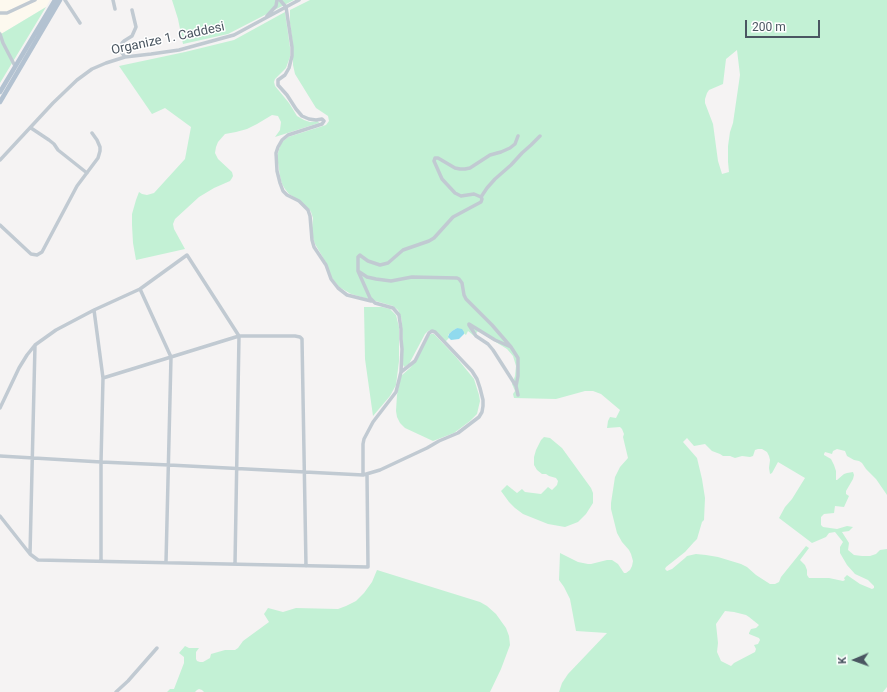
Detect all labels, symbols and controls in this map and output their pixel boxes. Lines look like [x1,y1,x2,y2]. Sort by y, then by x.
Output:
scale bar [747,12,822,38]
street label: Organize 1. Caddesi [110,19,226,59]
text: 200 m [752,20,786,34]
north arrow [835,640,875,680]
text: K [836,657,849,664]

